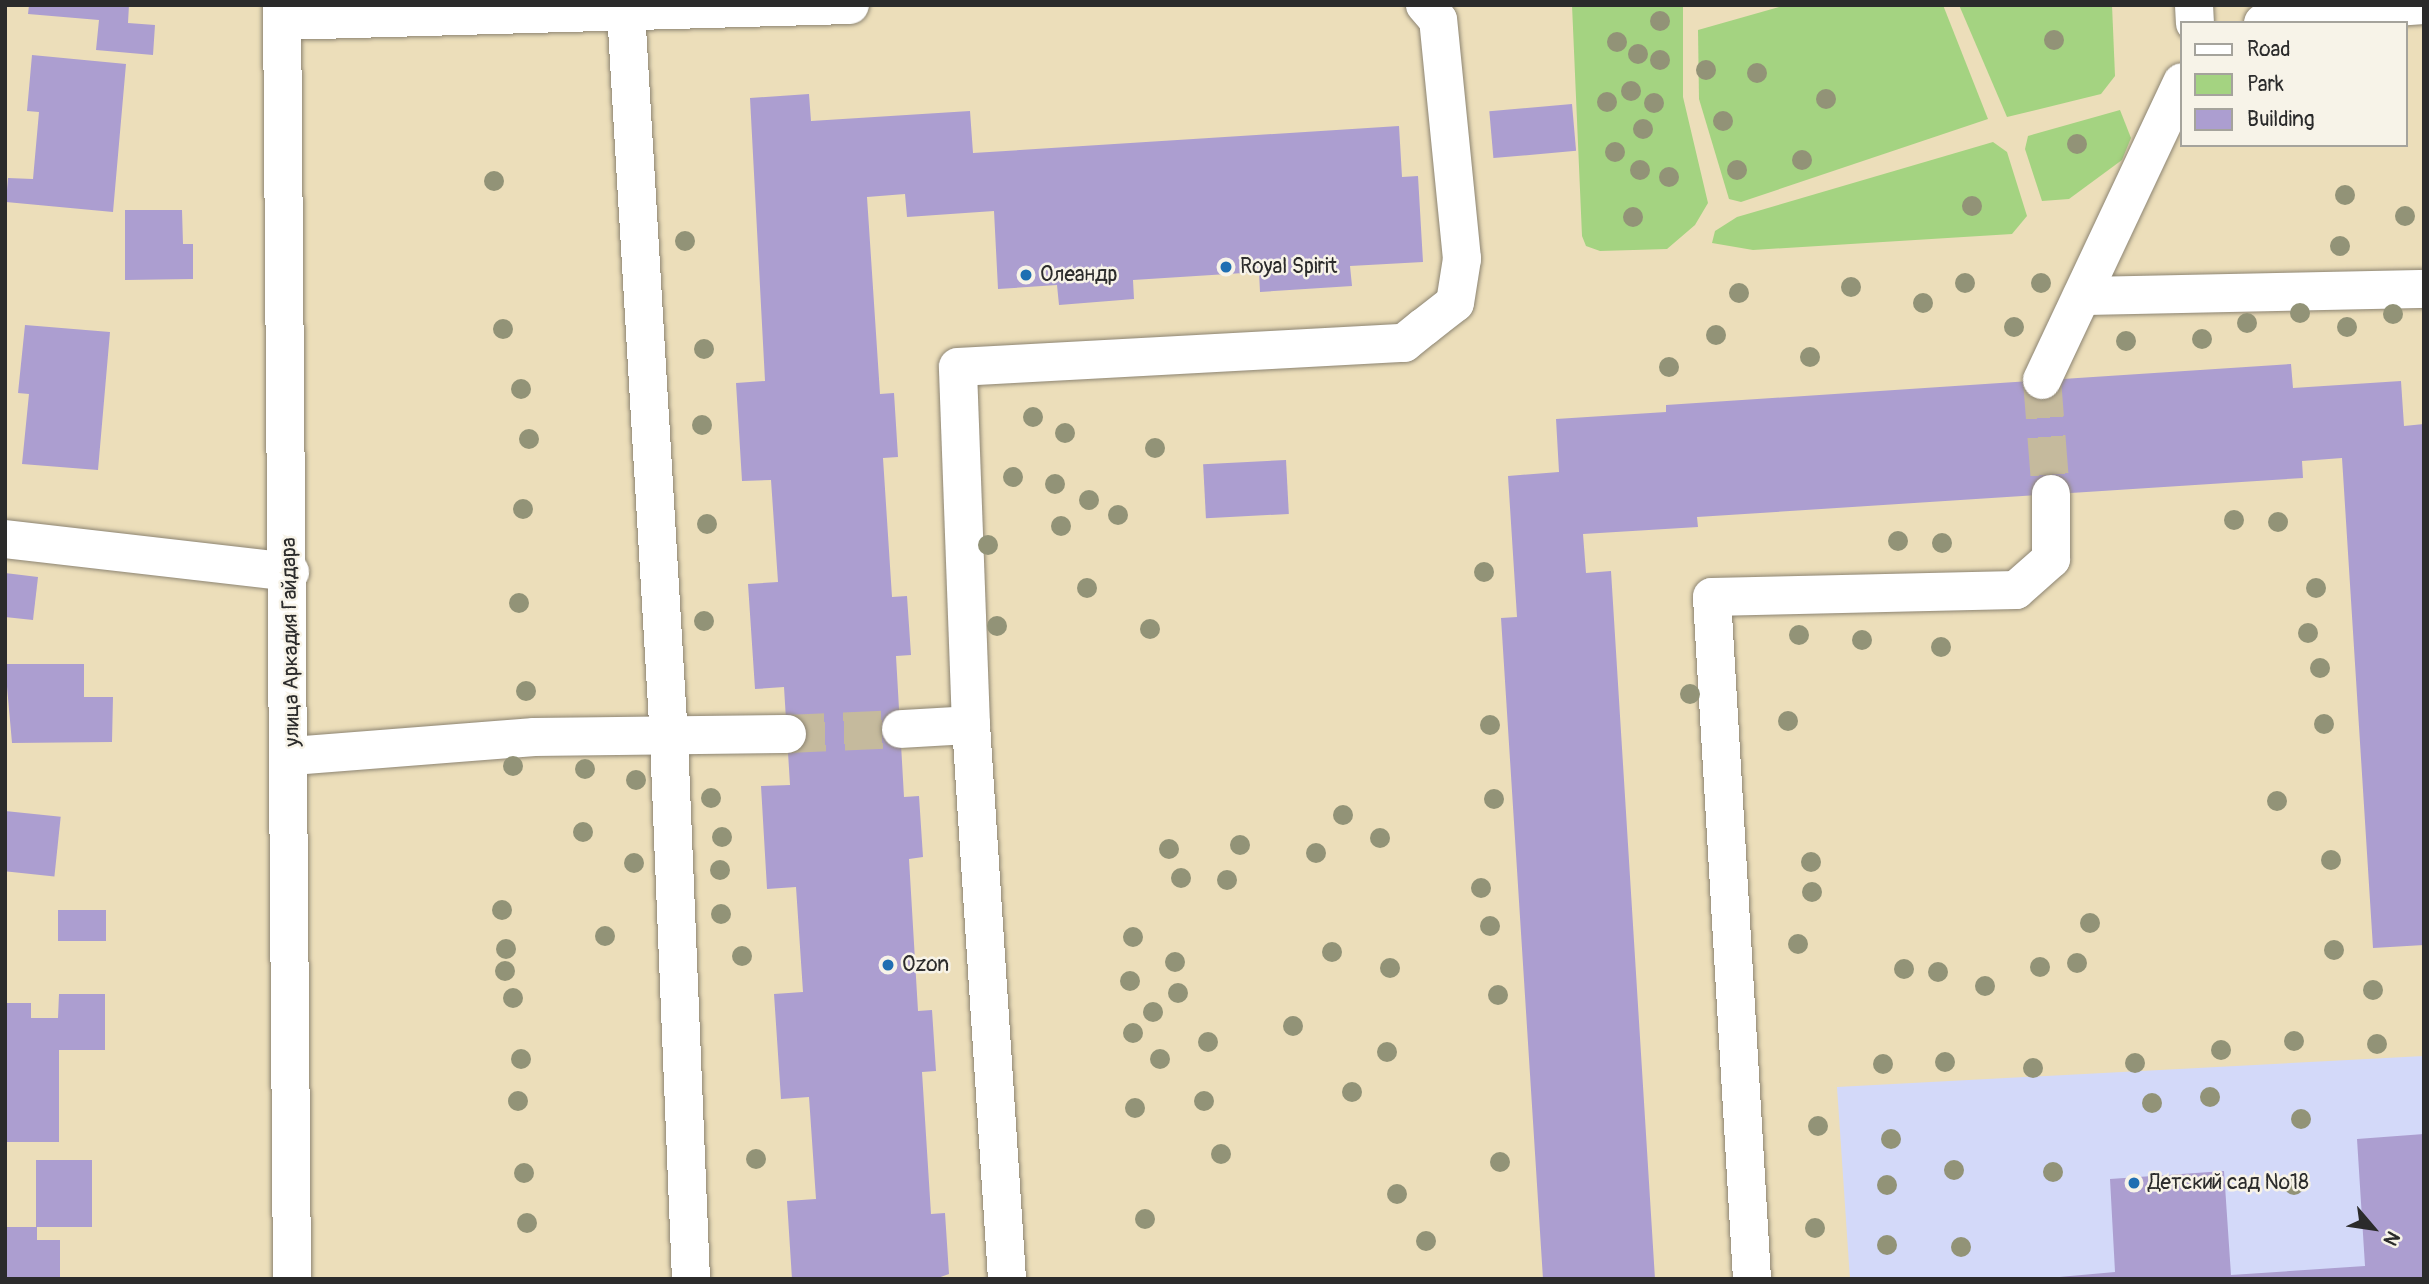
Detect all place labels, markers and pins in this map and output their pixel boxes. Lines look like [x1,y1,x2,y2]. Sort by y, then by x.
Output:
place label: Royal Spirit [1240,254,1337,280]
marker: Royal Spirit [1218,259,1234,275]
place label: Олеандр [1040,262,1117,288]
marker: Олеандр [1018,267,1034,283]
place label: Ozon [902,952,949,978]
marker: Ozon [880,957,896,973]
place label: Детский сад №18 [2148,1170,2309,1196]
marker: Детский сад №18 [2126,1175,2142,1191]

